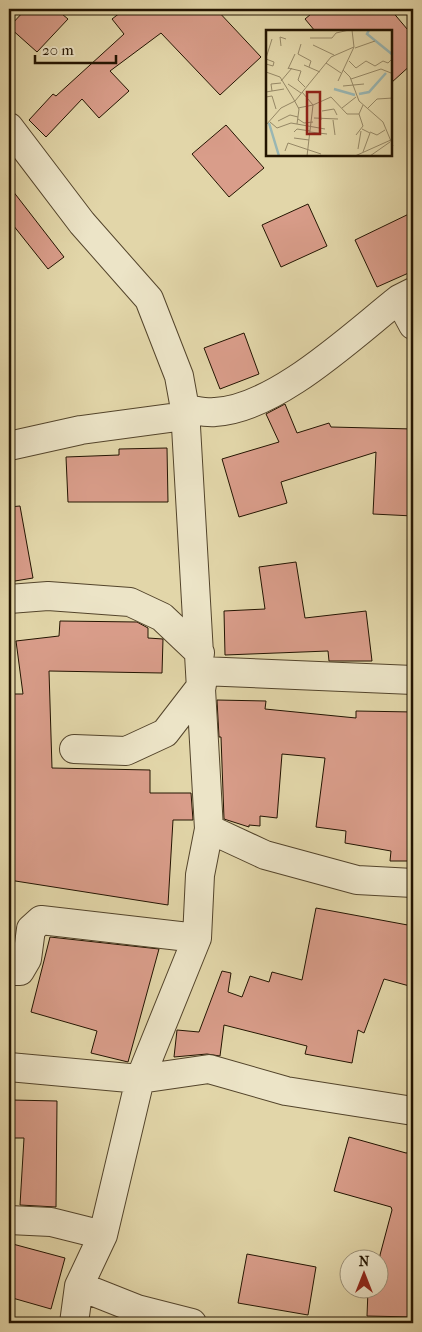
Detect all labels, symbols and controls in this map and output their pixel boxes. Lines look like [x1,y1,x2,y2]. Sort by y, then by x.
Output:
inset map [266,30,392,156]
scale bar [35,32,116,64]
text: 20 m [42,41,74,59]
north arrow [340,1250,390,1300]
text: N [359,1253,370,1270]

